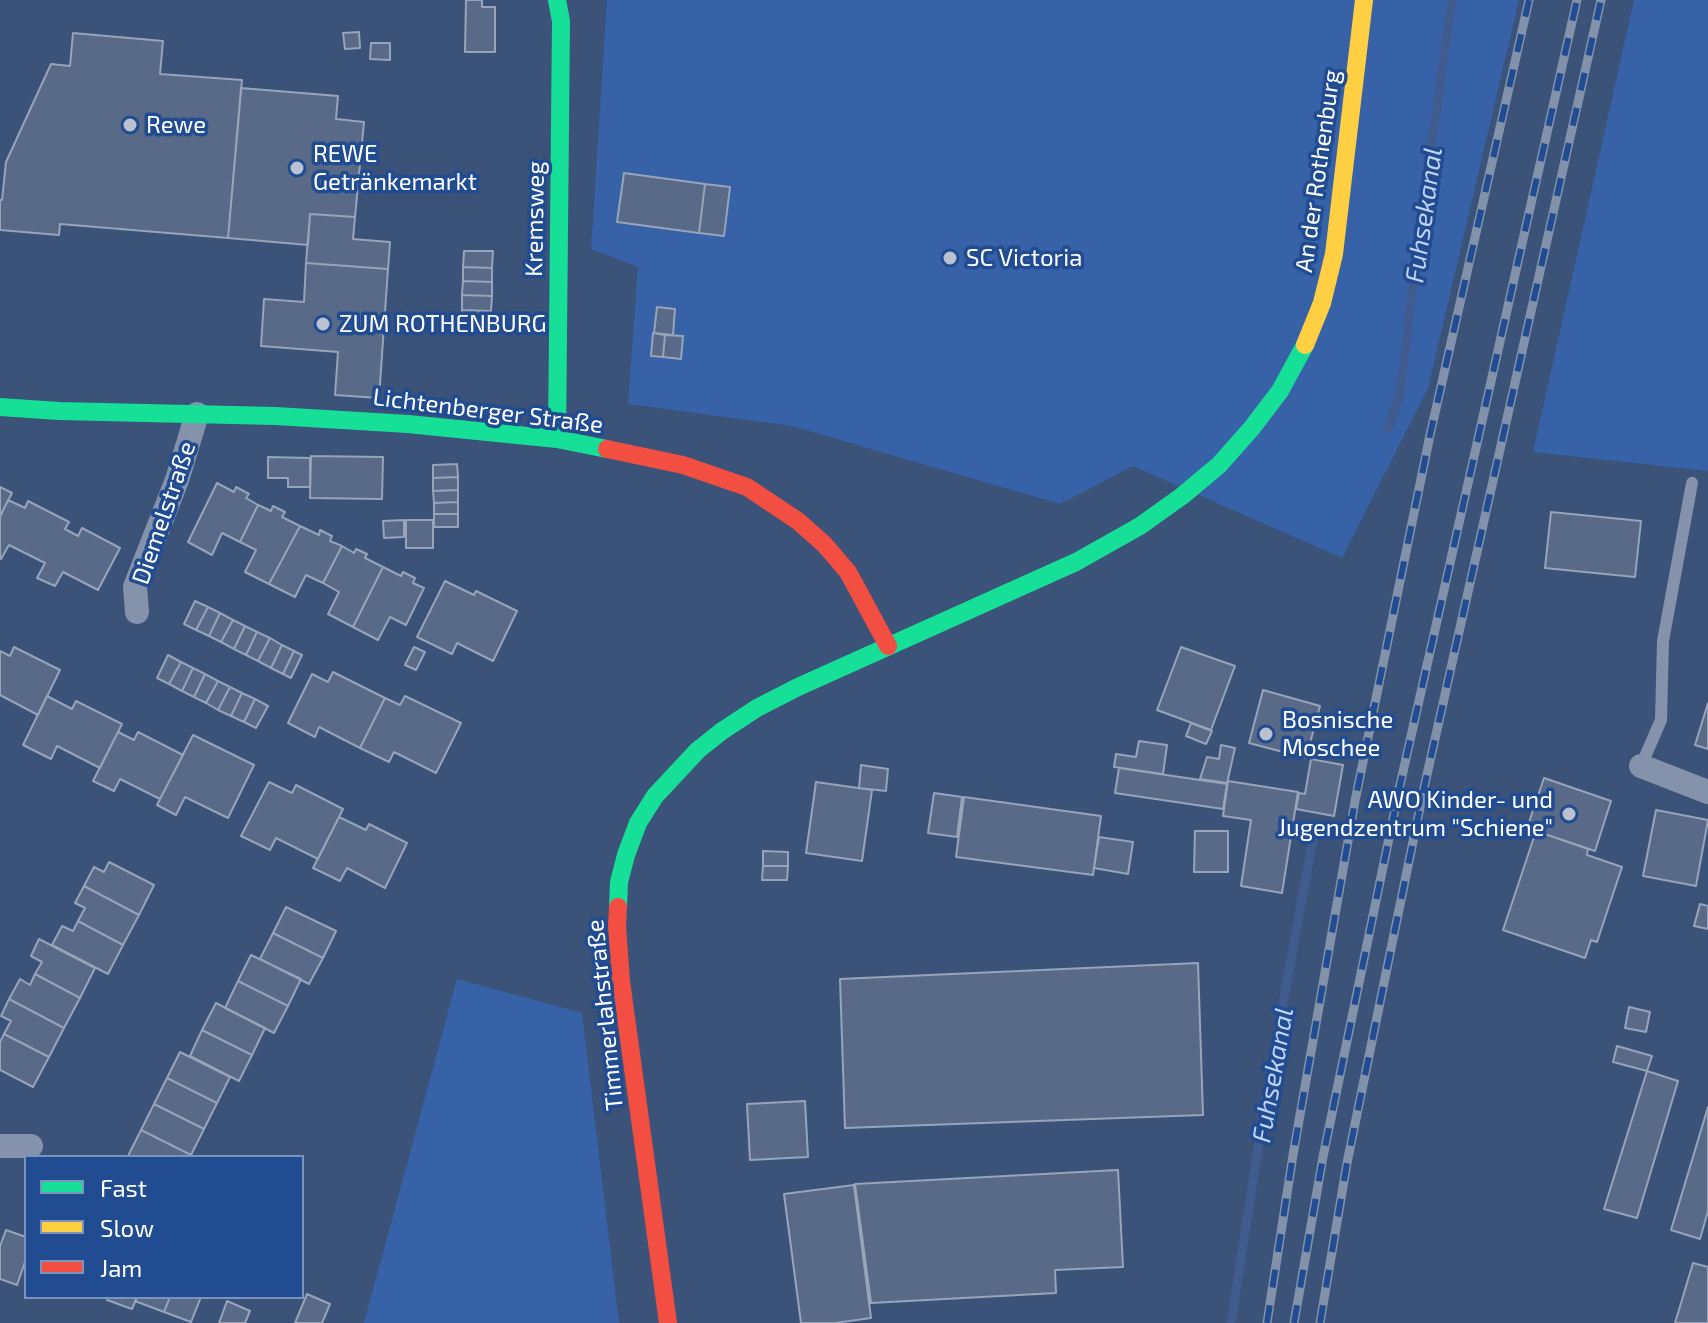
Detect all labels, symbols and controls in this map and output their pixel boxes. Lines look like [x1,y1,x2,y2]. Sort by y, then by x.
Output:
street label: An der Rothenburg [1290,68,1346,274]
place label: Rewe [146,111,206,139]
marker: Rewe [121,116,139,134]
place label: REWE Getränkemarkt [313,140,477,196]
water label: Fuhsekanal [1399,145,1449,285]
marker: REWE Getränkemarkt [288,159,306,177]
street label: Kremsweg [520,161,550,277]
place label: SC Victoria [966,244,1082,272]
marker: SC Victoria [941,249,959,267]
place label: ZUM ROTHENBURG [339,310,547,338]
marker: ZUM ROTHENBURG [314,315,332,333]
street label: Lichtenberger Straße [371,383,605,439]
street label: Diemelstraße [126,438,202,588]
place label: Bosnische Moschee [1282,706,1393,762]
marker: Bosnische Moschee [1257,725,1275,743]
place label: AWO Kinder- und Jugendzentrum "Schiene" [1278,786,1553,842]
marker: AWO Kinder- und Jugendzentrum "Schiene" [1560,805,1578,823]
street label: Timmerlahstraße [581,918,629,1112]
water label: Fuhsekanal [1246,1005,1300,1145]
legend [24,1155,304,1299]
text: Fast [100,1173,147,1202]
text: Slow [100,1213,154,1242]
text: Jam [100,1253,142,1282]

